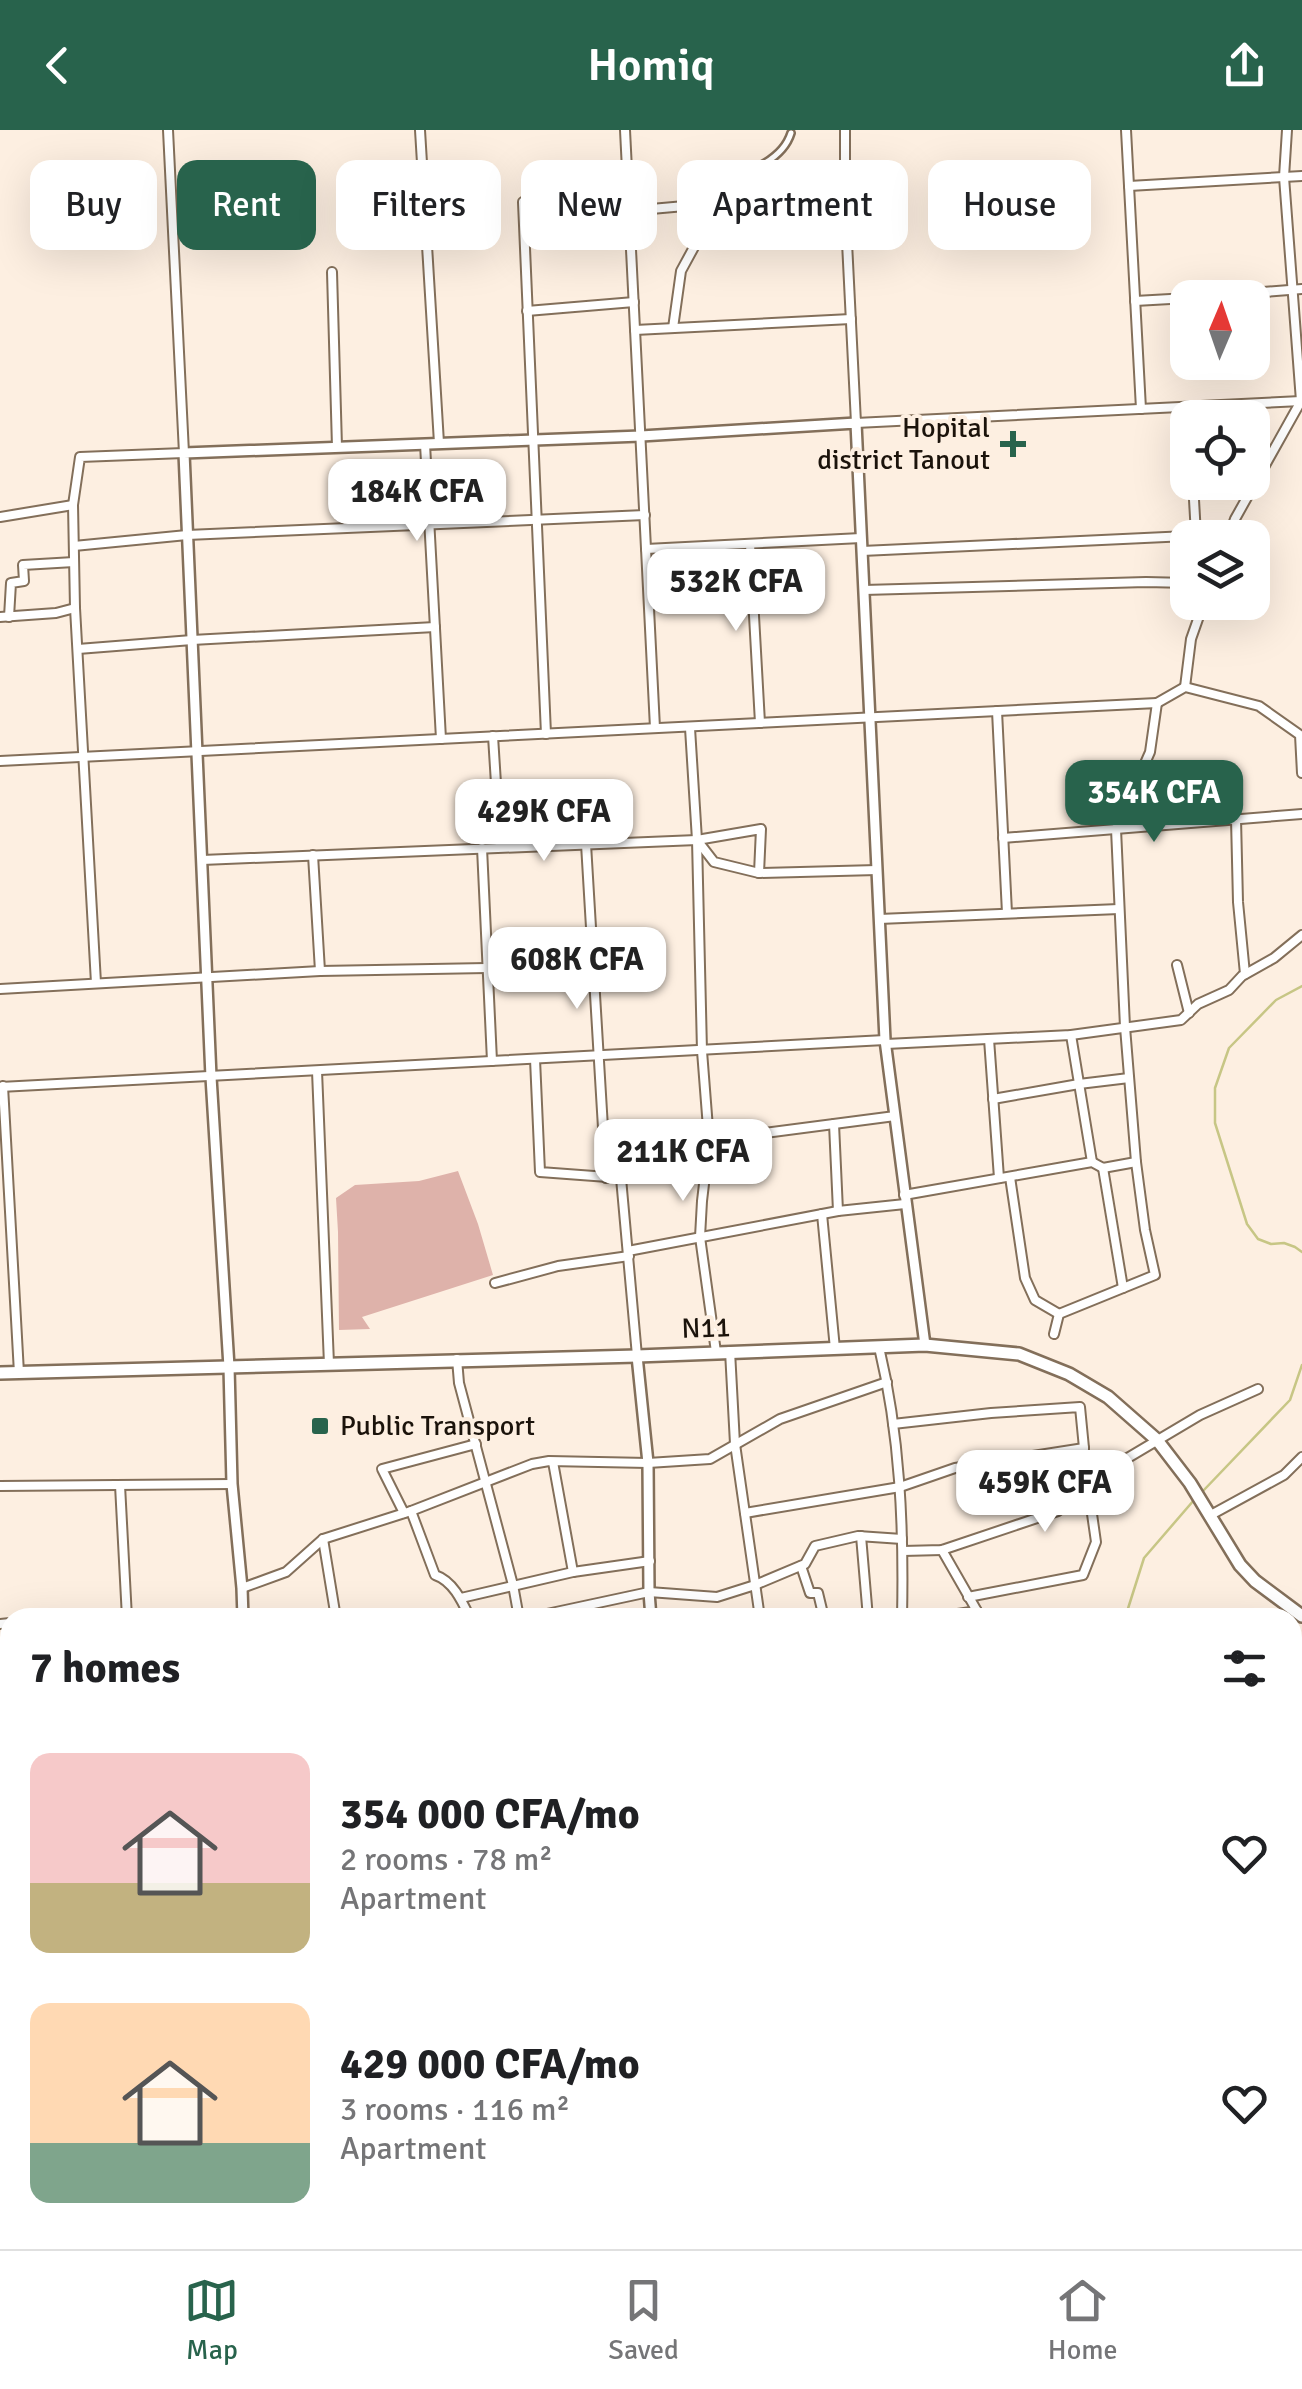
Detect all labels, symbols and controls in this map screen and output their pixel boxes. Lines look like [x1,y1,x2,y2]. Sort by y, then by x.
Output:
icon: back [30,38,85,93]
text: Homiq [587,38,715,93]
icon: share [1217,38,1272,93]
chip: Buy [30,160,157,250]
chip: Rent [177,160,316,250]
chip: Filters [336,160,501,250]
chip: New [521,160,657,250]
chip: Apartment [677,160,908,250]
chip: House [928,160,1091,250]
north arrow [1170,280,1270,380]
map controls [1170,280,1270,620]
button: locate [1170,400,1270,500]
place label: Hopital district Tanout [817,411,990,477]
marker: Hopital district Tanout [1000,431,1026,457]
pin: 184K CFA [314,459,520,544]
text: 184K CFA [350,472,484,511]
button: layers [1170,520,1270,620]
pin: 532K CFA [633,549,839,634]
text: 532K CFA [669,562,803,601]
pin: 354K CFA [1051,760,1257,845]
text: 354K CFA [1087,773,1221,812]
pin: 429K CFA [441,779,647,864]
text: 429K CFA [477,792,611,831]
pin: 608K CFA [474,927,680,1012]
text: 608K CFA [510,940,644,979]
pin: 211K CFA [580,1119,786,1204]
text: 211K CFA [616,1132,750,1171]
street label: N11 [681,1310,731,1346]
place label: Public Transport [340,1409,535,1443]
marker: Public Transport [309,1415,331,1437]
pin: 459K CFA [942,1450,1148,1535]
text: 459K CFA [978,1463,1112,1502]
icon: filters [1217,1641,1272,1696]
text: 7 homes [30,1643,180,1694]
text: 354 000 CFA/mo [340,1789,640,1840]
icon: home [110,1793,230,1913]
icon: heart [1217,1826,1272,1881]
text: 2 rooms · 78 m² [340,1840,553,1879]
text: Apartment [340,1879,487,1918]
text: 429 000 CFA/mo [340,2039,640,2090]
icon: home [110,2043,230,2163]
icon: heart [1217,2076,1272,2131]
text: 3 rooms · 116 m² [340,2090,570,2129]
text: Apartment [340,2129,487,2168]
tab: Map [184,2273,239,2367]
tab: Saved [608,2273,679,2367]
tab: Home [1048,2273,1118,2367]

